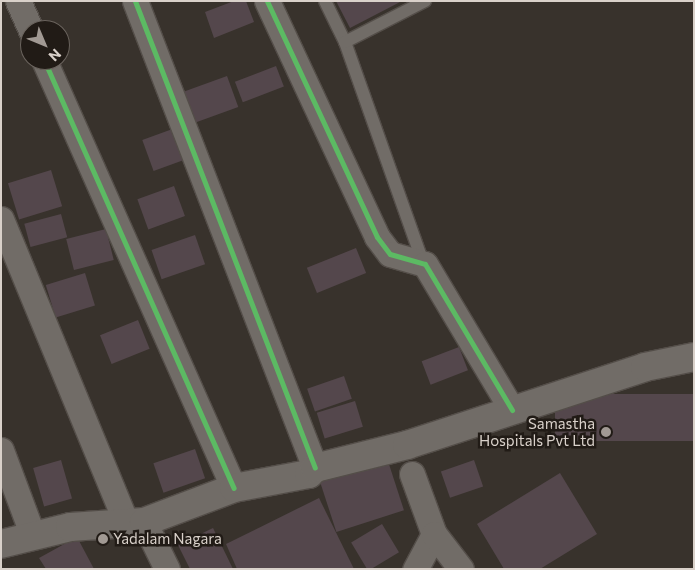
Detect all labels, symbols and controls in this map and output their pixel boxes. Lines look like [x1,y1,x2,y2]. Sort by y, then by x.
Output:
north arrow [20,20,70,70]
text: N [46,46,65,65]
place label: Samastha Hospitals Pvt Ltd [479,414,595,449]
marker: Samastha Hospitals Pvt Ltd [599,425,613,439]
place label: Yadalam Nagara [113,530,222,548]
marker: Yadalam Nagara [97,533,109,545]

